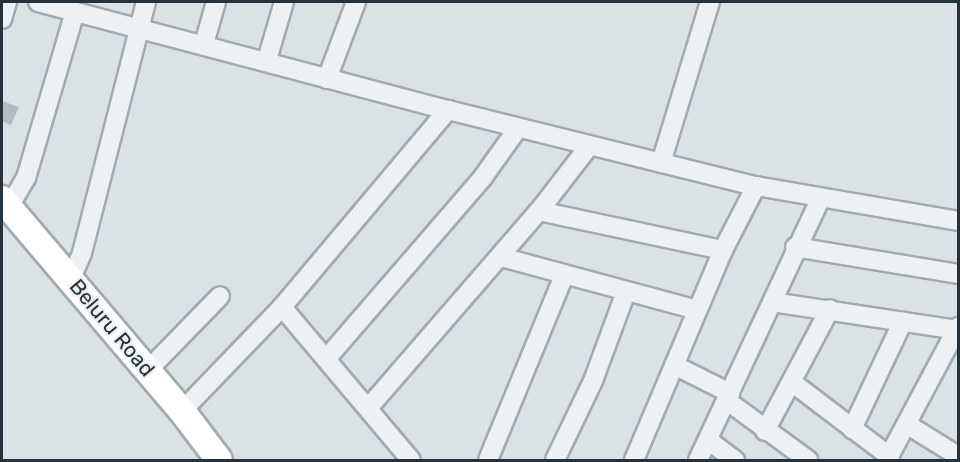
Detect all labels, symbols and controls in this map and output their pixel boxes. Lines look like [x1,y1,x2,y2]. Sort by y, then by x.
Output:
street label: Beluru Road [64,274,160,382]

